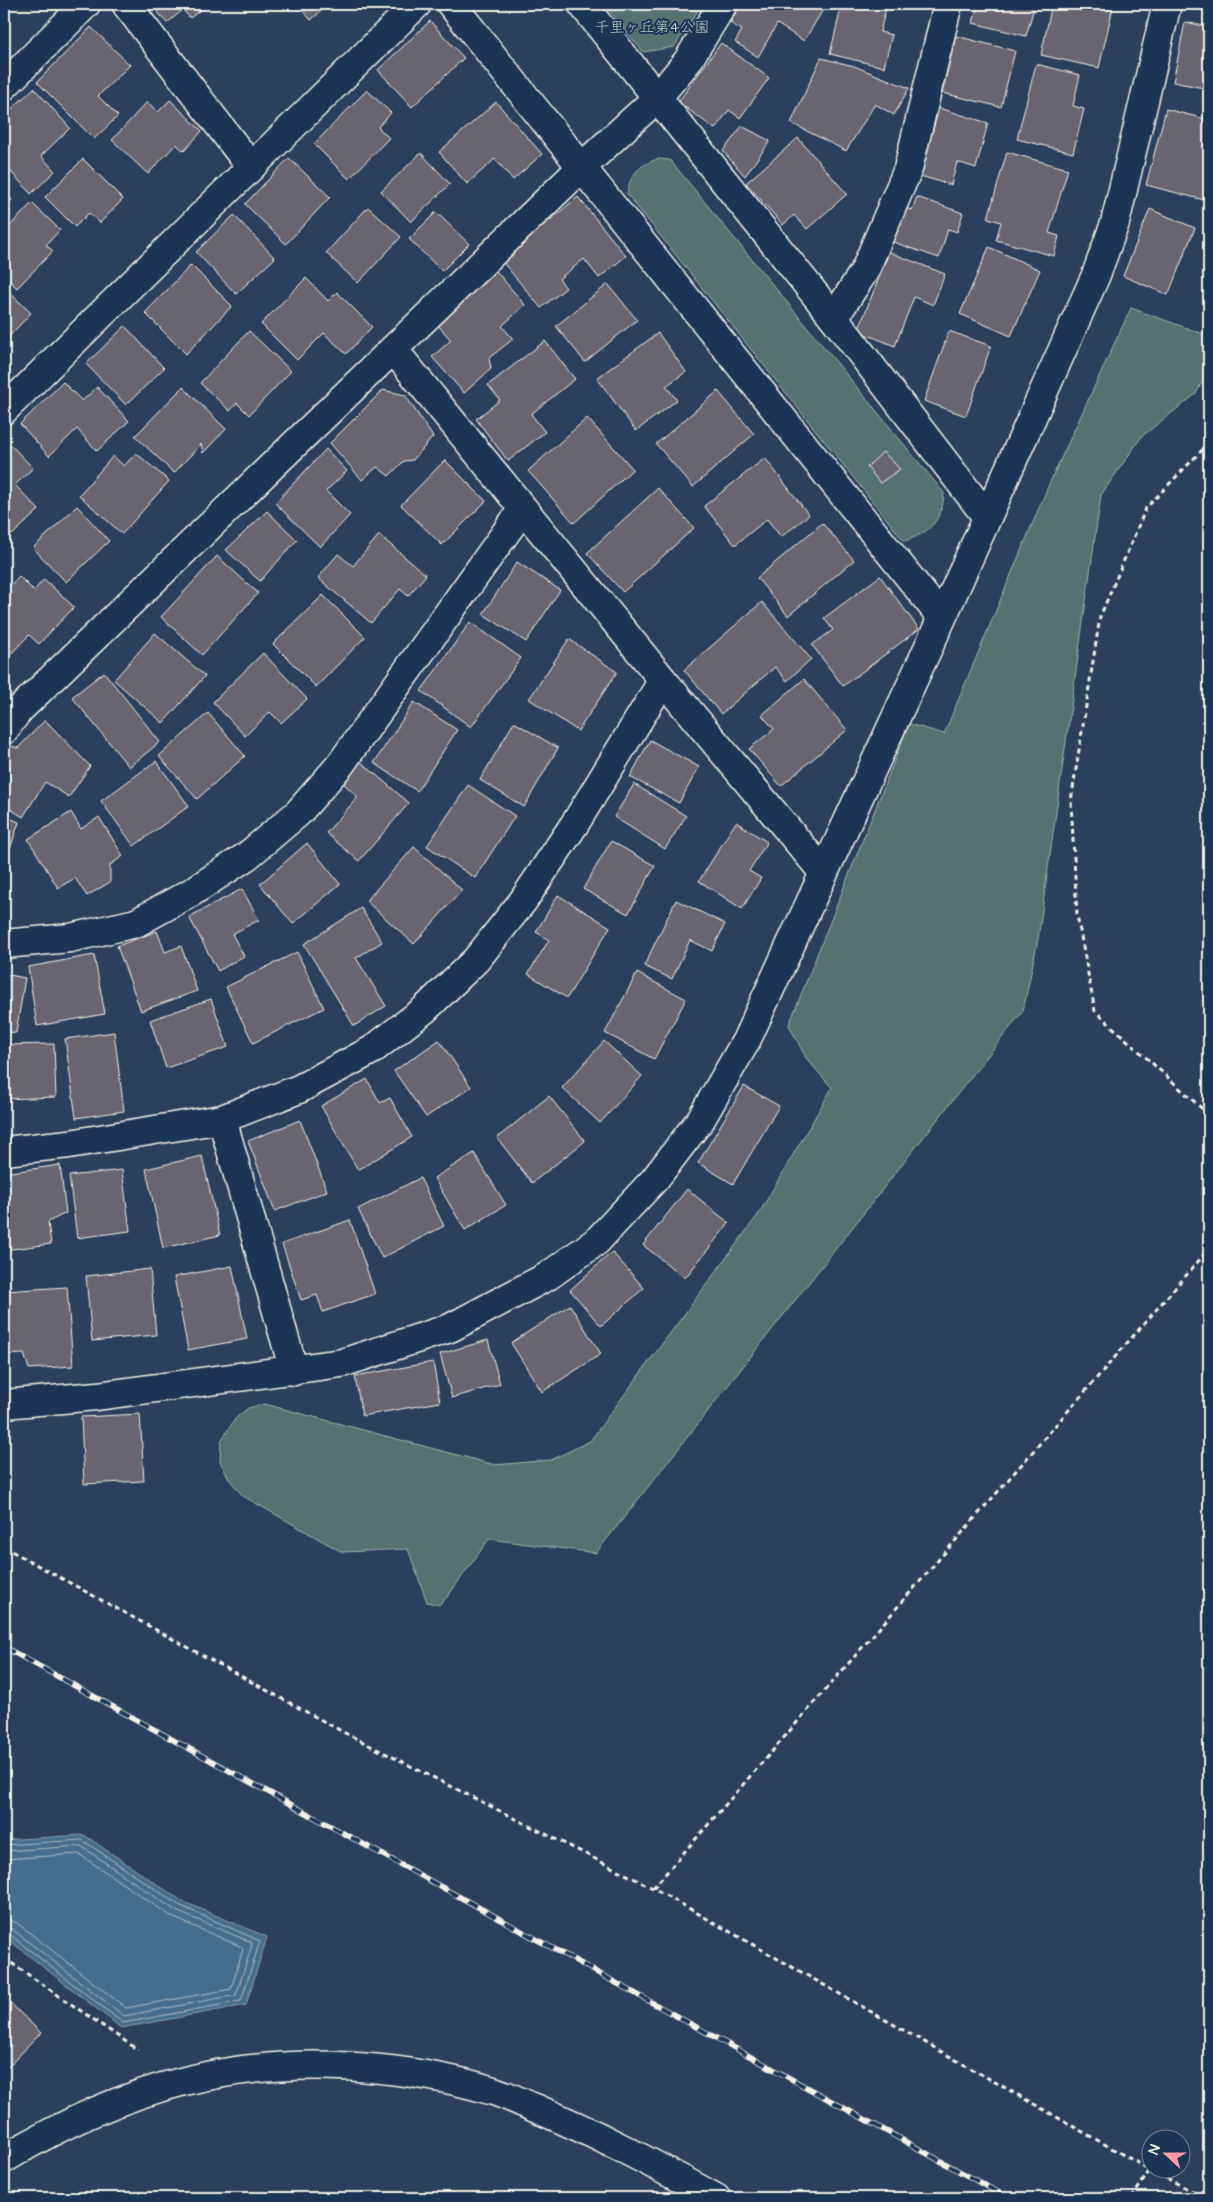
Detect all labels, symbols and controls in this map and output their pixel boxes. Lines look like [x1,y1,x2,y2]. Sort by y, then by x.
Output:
park label: 千里ヶ丘第4公園 [594,17,710,38]
north arrow [1140,2130,1190,2180]
text: N [1144,2142,1166,2157]

